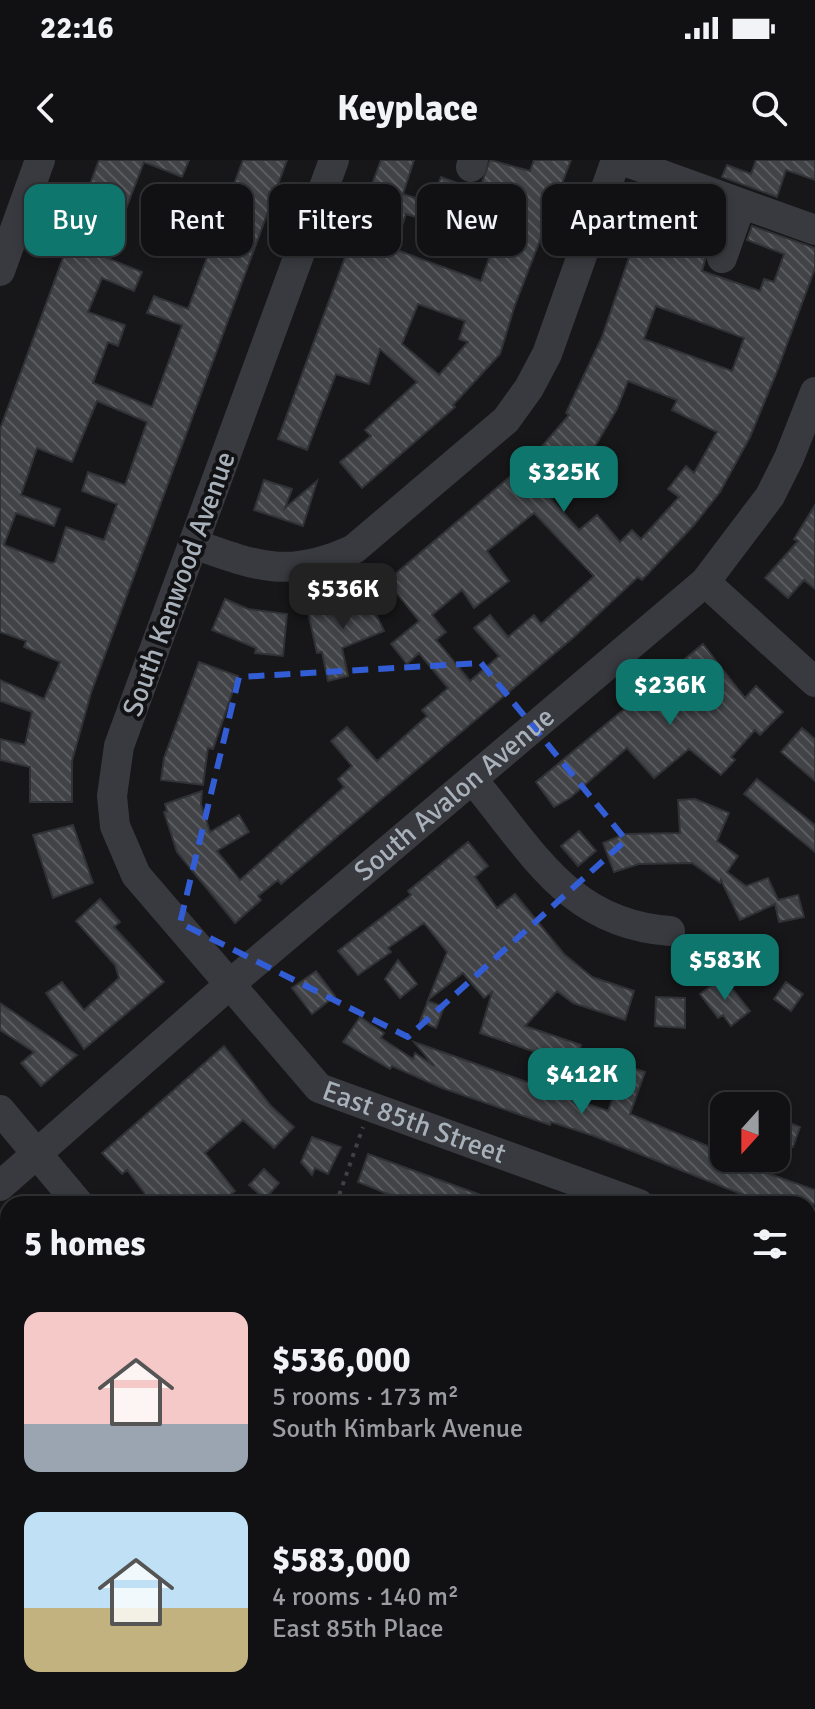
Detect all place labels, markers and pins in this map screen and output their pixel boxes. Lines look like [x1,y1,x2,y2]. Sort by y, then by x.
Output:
pin: $325K [508,446,620,514]
pin: $536K [287,563,399,631]
pin: $236K [614,659,726,727]
pin: $583K [669,934,781,1002]
pin: $412K [526,1048,638,1116]

